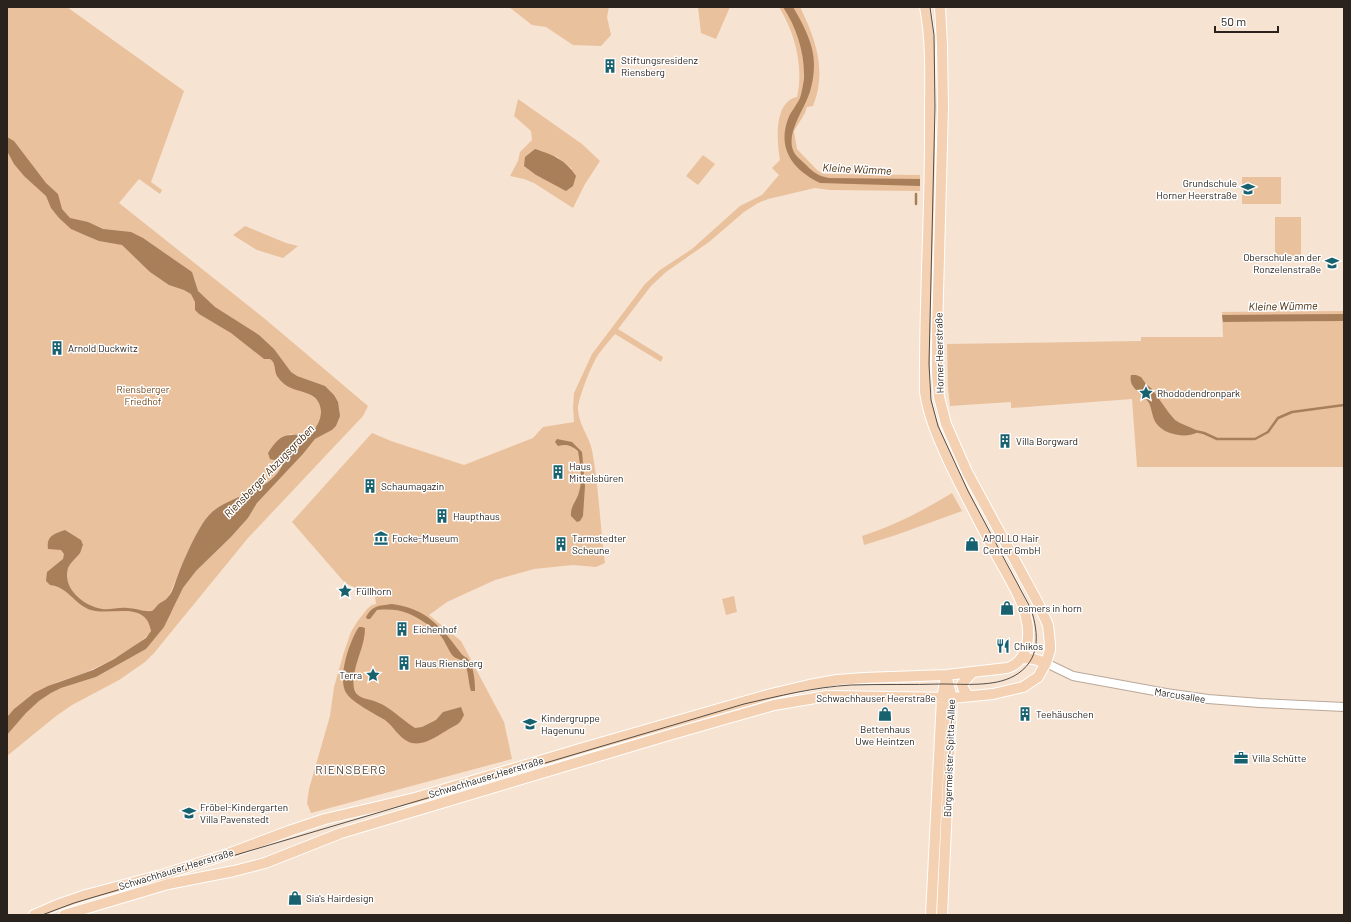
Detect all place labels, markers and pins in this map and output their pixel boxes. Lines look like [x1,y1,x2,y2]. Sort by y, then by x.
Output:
place label: Stiftungsresidenz Riensberg [621,54,698,78]
building icon: Stiftungsresidenz Riensberg [602,58,618,74]
place label: Grundschule Horner Heerstraße [1156,177,1237,201]
school or university icon: Grundschule Horner Heerstraße [1240,181,1256,197]
place label: Oberschule an der Ronzelenstraße [1243,251,1321,275]
school or university icon: Oberschule an der Ronzelenstraße [1324,255,1340,271]
building icon: Arnold Duckwitz [49,340,65,356]
place label: Arnold Duckwitz [68,342,138,354]
place icon: Rhododendronpark [1138,385,1154,401]
place label: Rhododendronpark [1157,387,1240,399]
building icon: Villa Borgward [997,433,1013,449]
place label: Villa Borgward [1016,435,1078,447]
place label: Haus Mittelsbüren [569,460,623,484]
building icon: Haus Mittelsbüren [550,464,566,480]
building icon: Schaumagazin [362,478,378,494]
place label: Schaumagazin [381,480,444,492]
building icon: Haupthaus [434,508,450,524]
place label: Haupthaus [453,510,500,522]
museum icon: Focke-Museum [373,530,389,546]
place label: Focke-Museum [392,532,458,544]
place label: Tarmstedter Scheune [572,532,626,556]
place label: APOLLO Hair Center GmbH [983,532,1041,556]
building icon: Tarmstedter Scheune [553,536,569,552]
shop icon: APOLLO Hair Center GmbH [964,536,980,552]
place icon: Füllhorn [337,583,353,599]
place label: Füllhorn [356,585,391,597]
shop icon: osmers in horn [999,600,1015,616]
place label: osmers in horn [1018,602,1082,614]
building icon: Eichenhof [394,621,410,637]
place label: Eichenhof [413,623,458,635]
restaurant icon: Chikos [995,638,1011,654]
place label: Chikos [1014,640,1043,652]
building icon: Haus Riensberg [396,655,412,671]
place label: Haus Riensberg [415,657,483,669]
place icon: Terra [365,667,381,683]
place label: Terra [339,669,362,681]
shop icon: Bettenhaus Uwe Heintzen [877,706,893,722]
building icon: Teehäuschen [1017,706,1033,722]
place label: Teehäuschen [1036,708,1094,720]
place label: Kindergruppe Hagenunu [541,712,600,736]
school or university icon: Kindergruppe Hagenunu [522,716,538,732]
place label: Bettenhaus Uwe Heintzen [855,723,915,747]
office icon: Villa Schütte [1233,750,1249,766]
place label: Villa Schütte [1252,752,1306,764]
place label: Fröbel-Kindergarten Villa Pavenstedt [200,801,288,825]
school or university icon: Fröbel-Kindergarten Villa Pavenstedt [181,805,197,821]
shop icon: Sia's Hairdesign [287,890,303,906]
place label: Sia's Hairdesign [306,892,374,904]

